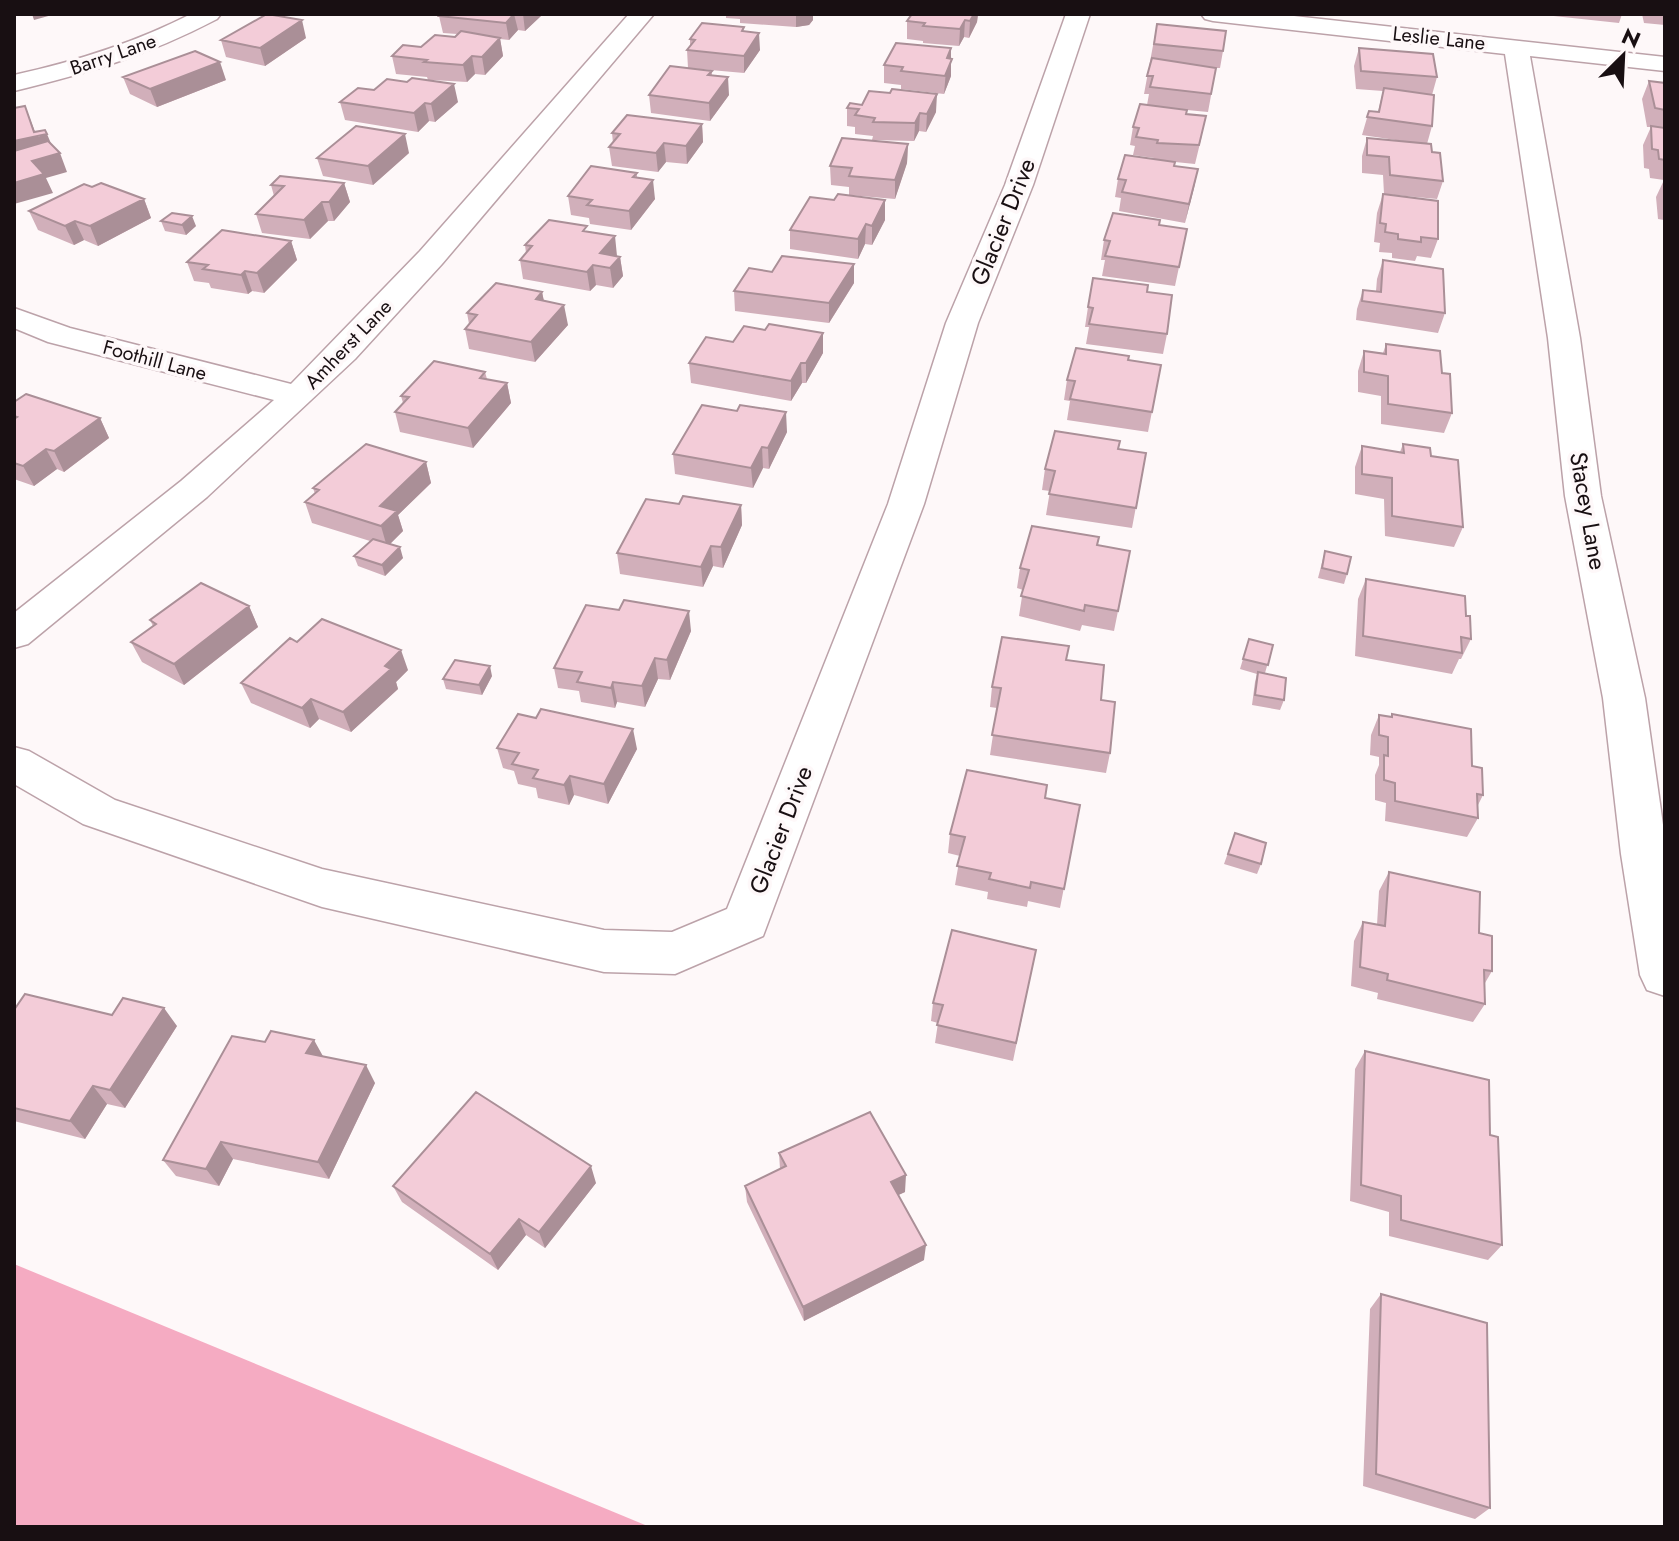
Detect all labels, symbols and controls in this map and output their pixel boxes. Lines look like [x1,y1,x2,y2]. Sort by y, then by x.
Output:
north arrow [1583,16,1663,96]
street label: Leslie Lane [1391,19,1487,58]
text: N [1617,20,1646,56]
street label: Barry Lane [66,26,160,83]
street label: Glacier Drive [961,153,1044,291]
street label: Amherst Lane [298,293,399,396]
street label: Foothill Lane [100,333,210,388]
street label: Stacey Lane [1561,449,1616,573]
street label: Glacier Drive [740,761,821,899]

